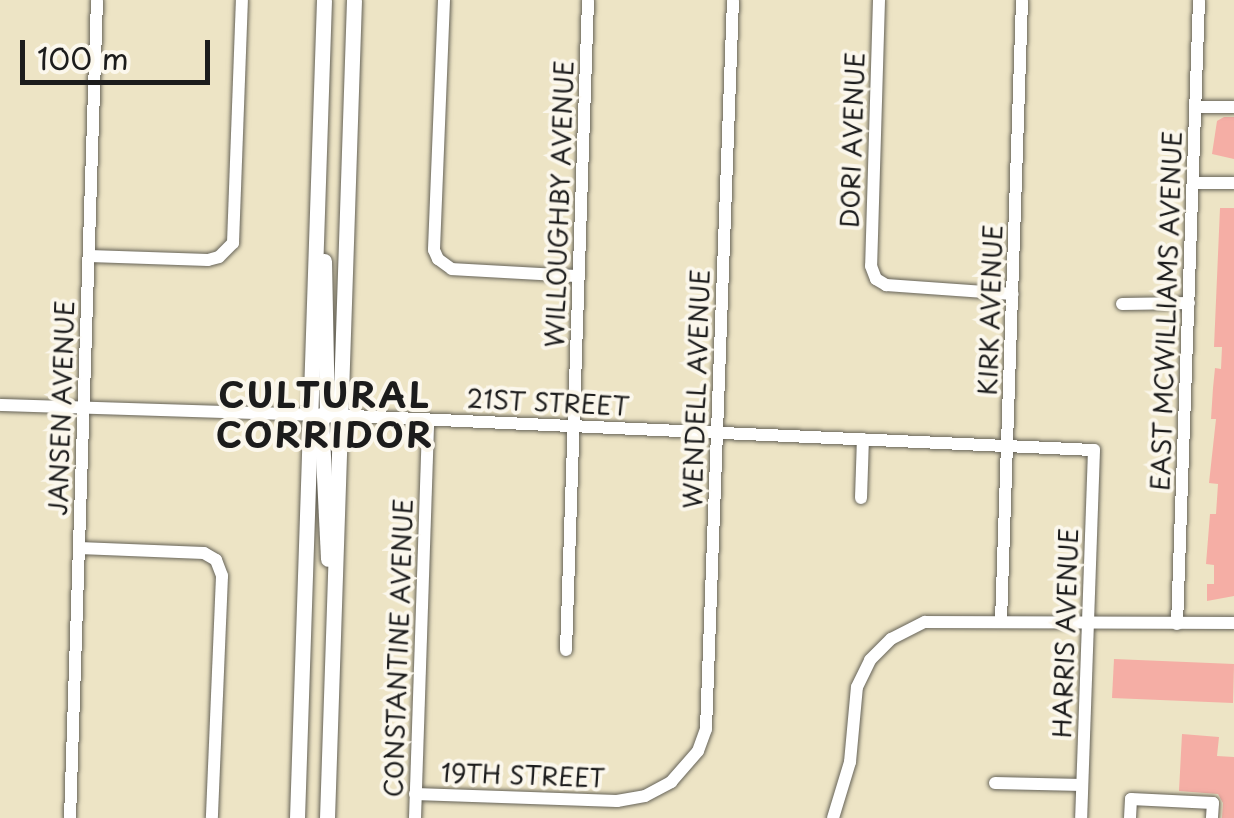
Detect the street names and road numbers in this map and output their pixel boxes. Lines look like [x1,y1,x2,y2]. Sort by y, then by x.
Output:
street label: DORI AVENUE [834,52,870,228]
street label: WILLOUGHBY AVENUE [539,62,579,346]
street label: EAST MCWILLIAMS AVENUE [1145,131,1187,491]
street label: KIRK AVENUE [972,224,1008,396]
street label: WENDELL AVENUE [677,268,715,510]
street label: JANSEN AVENUE [42,300,80,516]
street label: 21ST STREET [464,383,632,421]
street label: CONSTANTINE AVENUE [378,498,418,798]
street label: HARRIS AVENUE [1046,527,1084,739]
street label: 19TH STREET [439,757,607,793]

